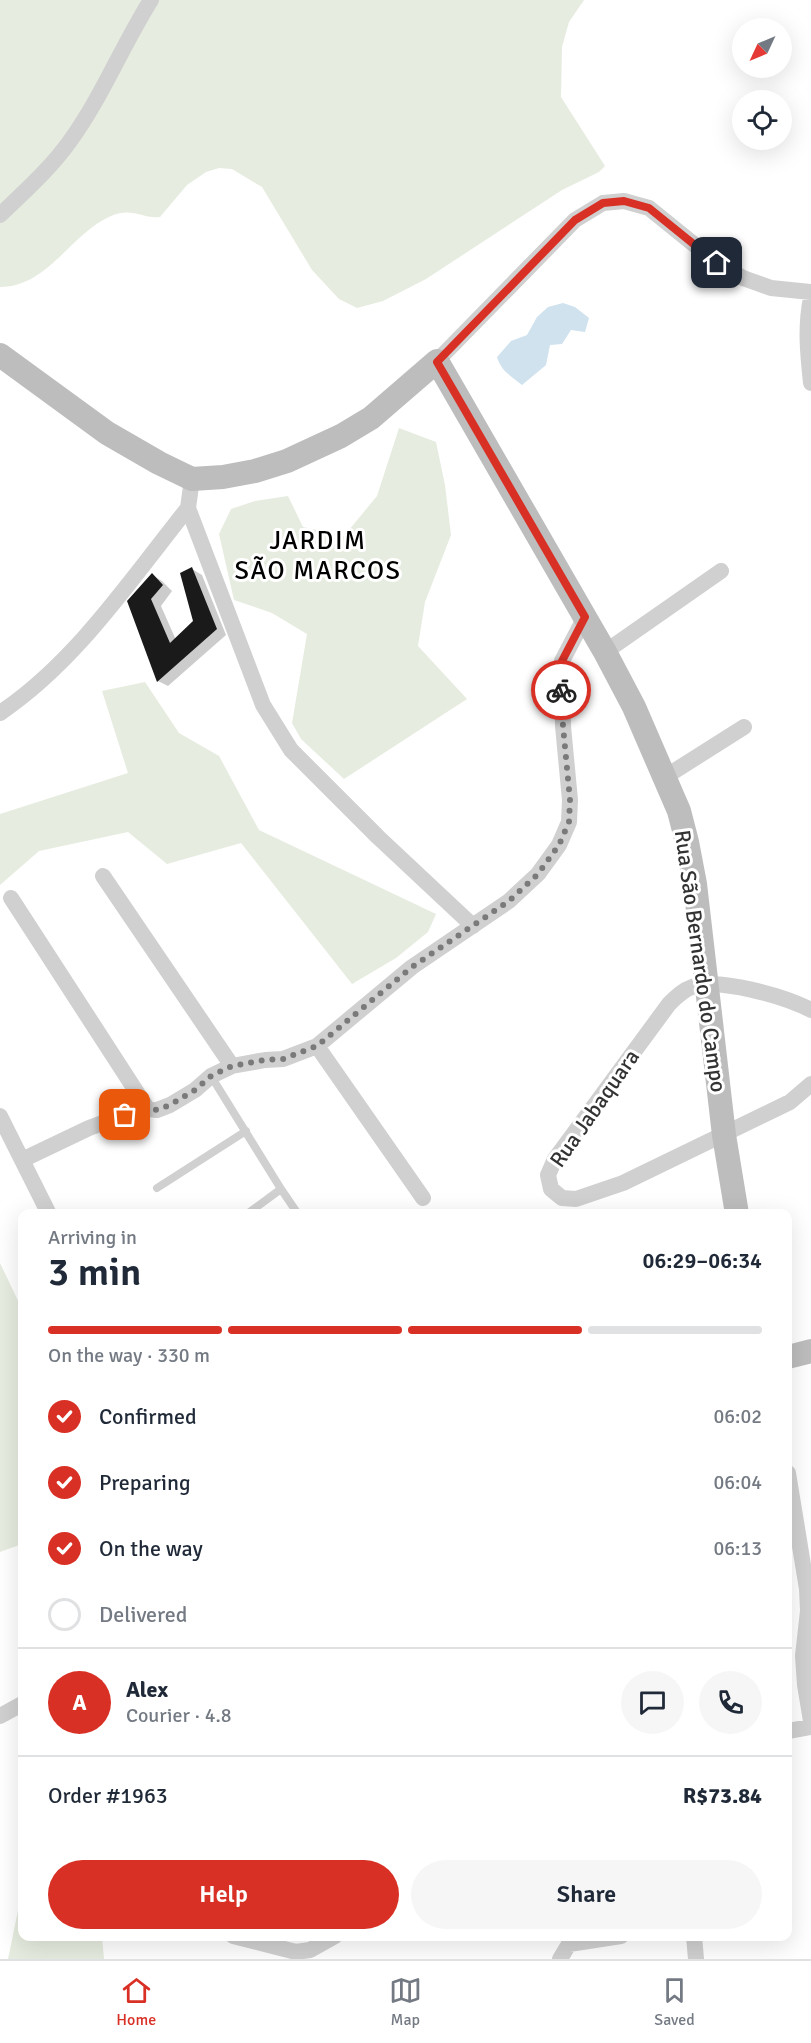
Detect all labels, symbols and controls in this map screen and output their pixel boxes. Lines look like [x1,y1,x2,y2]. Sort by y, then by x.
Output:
north arrow [732,18,792,78]
map controls [732,18,792,150]
button: locate [732,90,792,150]
pin [691,237,742,288]
icon: home [700,246,733,279]
district label: JARDIM SÃO MARCOS [234,525,402,587]
courier [531,660,591,720]
icon: bike [545,674,578,707]
street label: Rua São Bernardo do Campo [669,828,732,1094]
street label: Rua Jabaquara [544,1044,645,1172]
pin [99,1089,150,1140]
icon: bag [108,1098,141,1131]
text: Arriving in [48,1225,137,1250]
text: 06:29–06:34 [643,1247,762,1274]
text: 3 min [48,1248,141,1296]
text: On the way · 330 m [48,1343,210,1368]
icon: check [48,1400,81,1433]
text: Confirmed [99,1403,197,1430]
text: 06:02 [713,1404,762,1429]
icon: check [48,1466,81,1499]
text: Preparing [99,1469,191,1496]
text: 06:04 [713,1470,762,1495]
icon: check [48,1532,81,1565]
text: On the way [99,1535,203,1562]
text: 06:13 [713,1536,762,1561]
text: Delivered [99,1601,187,1628]
button: chat [621,1671,684,1734]
button: phone [699,1671,762,1734]
text: Alex [126,1676,168,1703]
text: A [72,1689,87,1716]
text: Courier · 4.8 [126,1703,232,1728]
text: Order #1963 [48,1782,168,1809]
text: R$73.84 [683,1782,762,1809]
button: Help [48,1860,399,1929]
button: Share [411,1860,762,1929]
tab: Home [116,1974,156,2030]
tab: Map [389,1974,422,2030]
tab: Saved [654,1974,695,2030]

